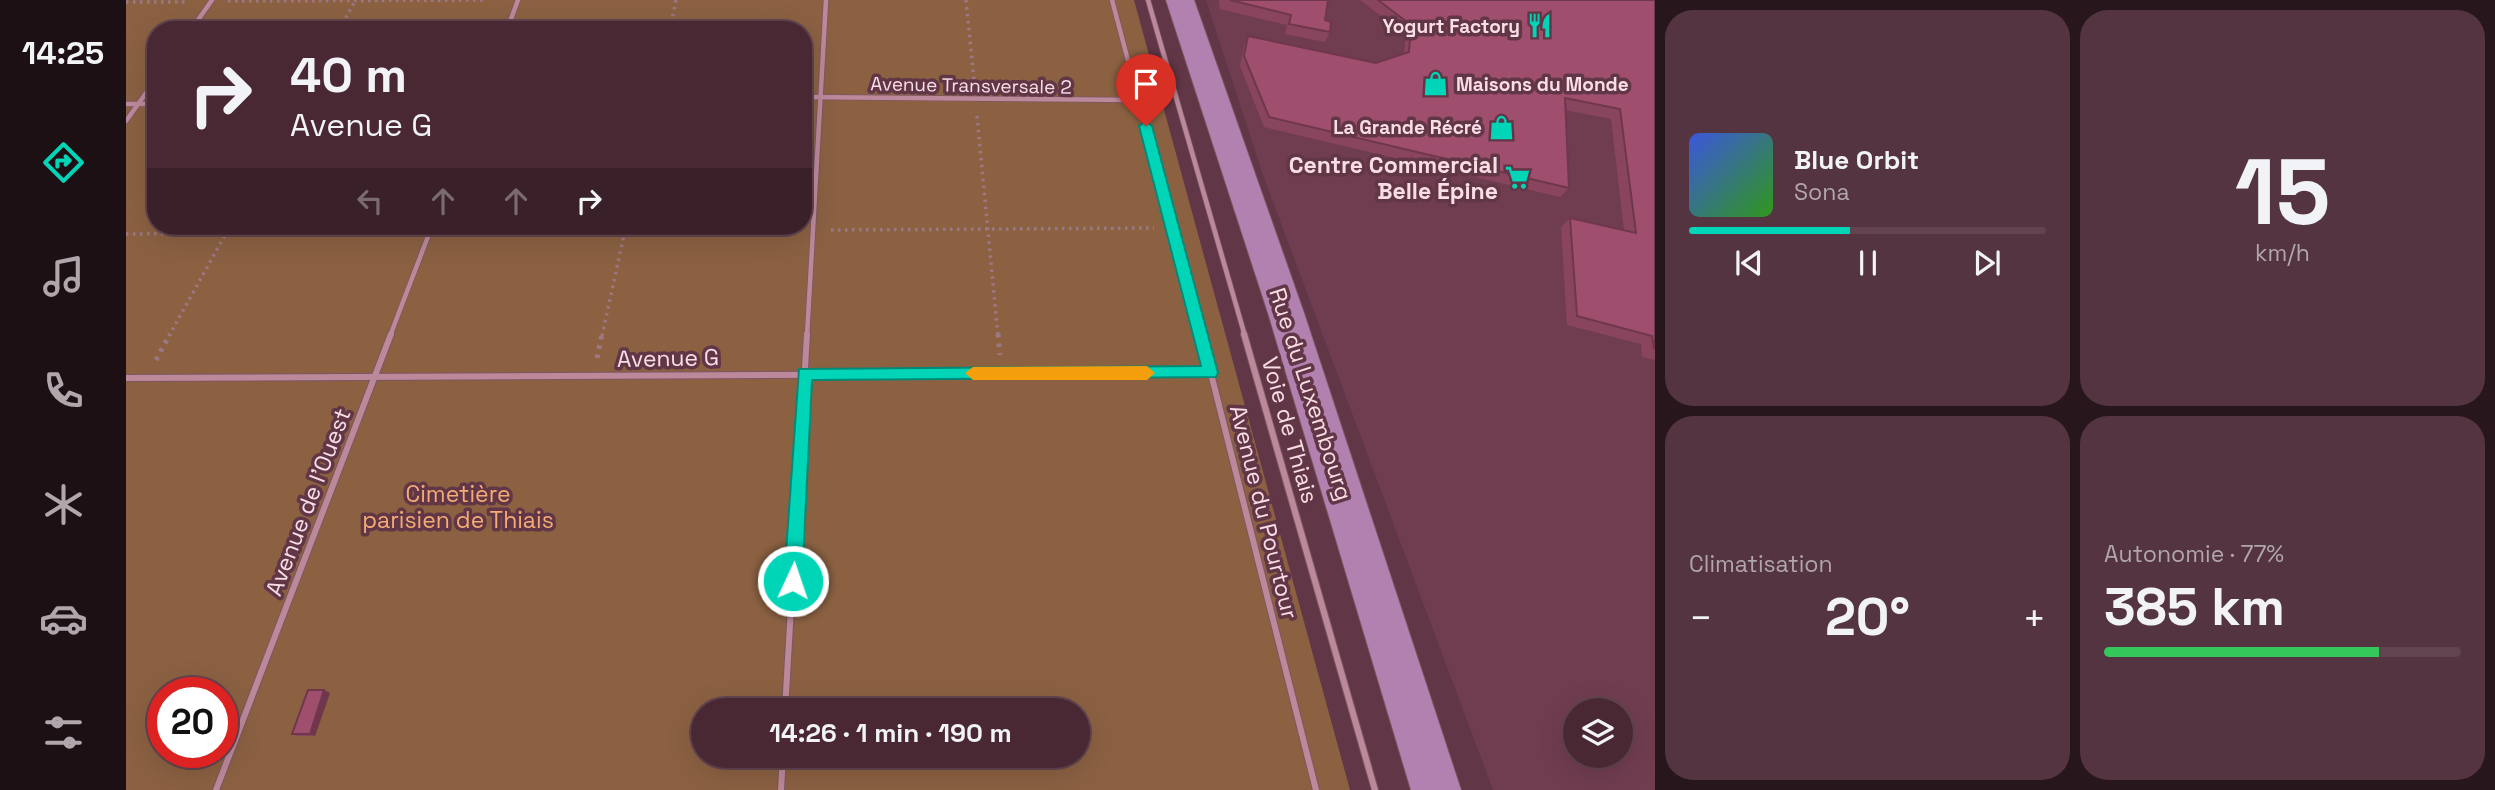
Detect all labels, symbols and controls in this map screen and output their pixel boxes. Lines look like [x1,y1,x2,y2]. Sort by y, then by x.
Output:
restaurant icon: Yogurt Factory [1526,12,1554,40]
place label: Yogurt Factory [1383,14,1520,39]
text: 14:25 [22,33,104,73]
text: 40 m [290,44,407,106]
icon: right [175,49,266,140]
pin [1116,54,1176,126]
icon: arrive [1127,65,1165,103]
shop icon: Maisons du Monde [1422,70,1450,98]
street label: Avenue Transversale 2 [870,71,1072,100]
place label: Maisons du Monde [1456,72,1629,97]
text: Avenue G [290,105,432,145]
shop icon: La Grande Récré [1488,113,1516,141]
place label: La Grande Récré [1333,115,1482,140]
text: 15 [2235,134,2330,251]
icon: directions [39,138,88,187]
text: Blue Orbit [1794,143,1919,177]
place label: Centre Commercial Belle Épine [1289,150,1498,206]
supermarket icon: Centre Commercial Belle Épine [1504,164,1532,192]
text: Sona [1794,177,1850,207]
icon: left [351,182,389,220]
icon: ahead [424,182,462,220]
icon: ahead [497,182,535,220]
icon: right [570,182,608,220]
text: km/h [2255,238,2310,268]
icon: previous [1730,244,1768,282]
icon: pause [1849,244,1887,282]
icon: next [1968,244,2006,282]
icon: music [39,252,88,301]
street label: Rue du Luxembourg [1262,284,1360,504]
street label: Avenue G [617,342,719,374]
street label: Voie de Thiais [1255,353,1325,507]
icon: phone [39,366,88,415]
street label: Avenue du Pourtour [1223,402,1305,622]
street label: Avenue de l'Ouest [258,404,358,600]
park label: Cimetière parisien de Thiais [362,479,554,535]
icon: climate [39,480,88,529]
text: Autonomie · 77% [2104,539,2284,569]
position arrow [756,544,830,618]
text: Climatisation [1689,549,1833,579]
text: 385 km [2104,574,2285,640]
text: 20° [1825,584,1910,650]
icon: car [39,594,88,643]
text: − [1689,594,1713,642]
text: + [2022,594,2046,642]
speed limit sign: 20 [147,677,238,768]
map controls [1563,698,1633,768]
button: layers [1563,698,1633,768]
icon: filters [39,708,88,757]
text: 14:26 · 1 min · 190 m [769,716,1012,750]

